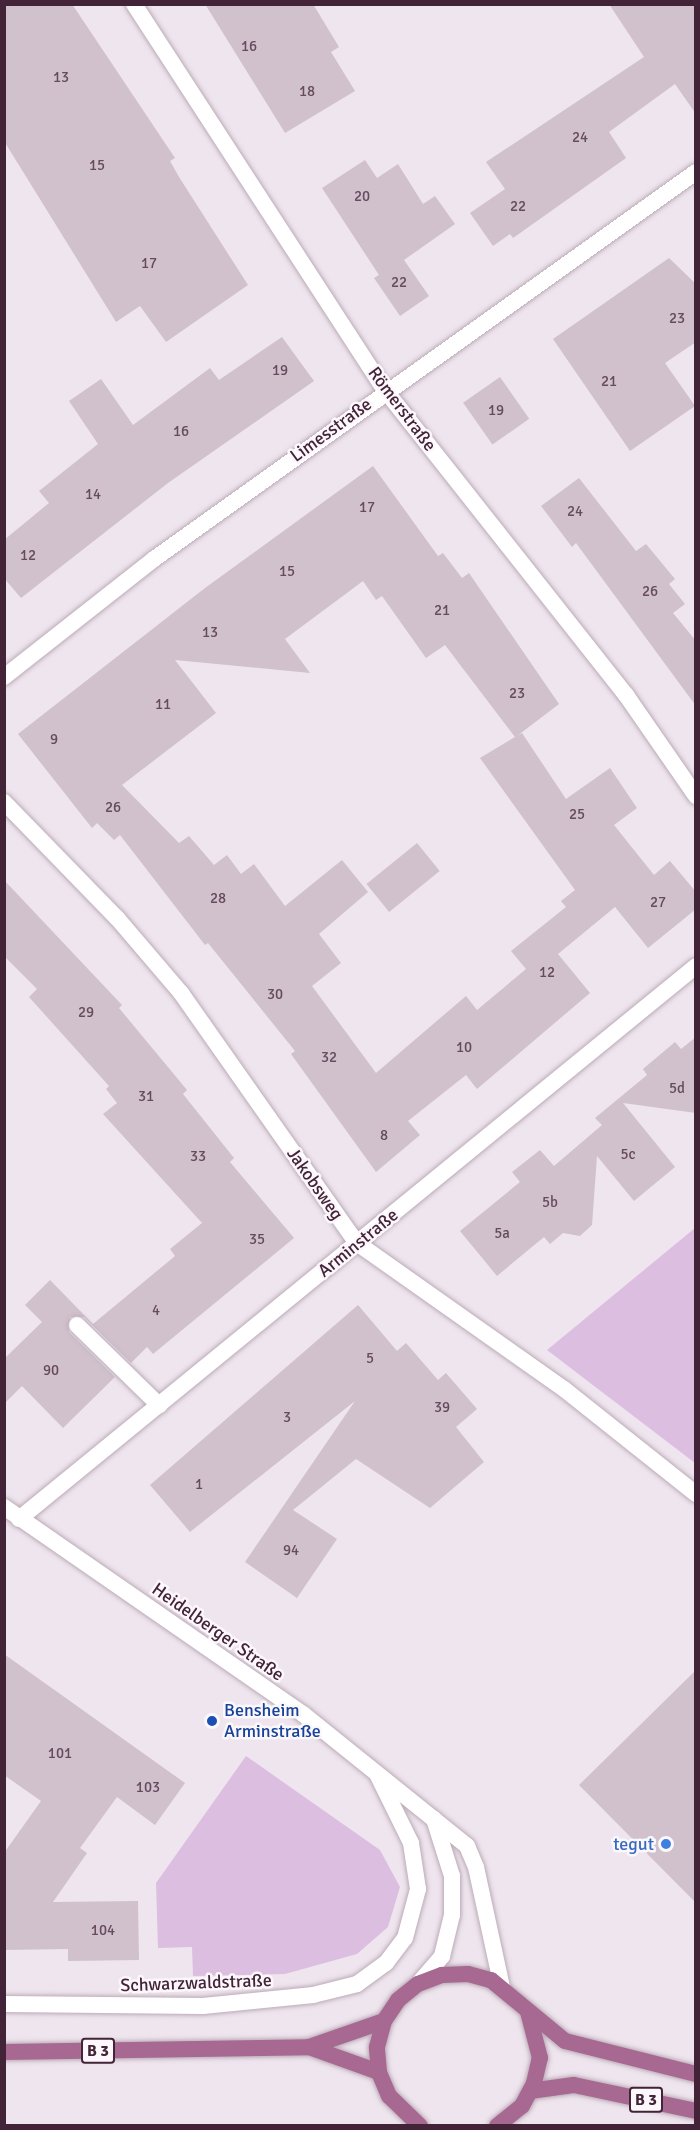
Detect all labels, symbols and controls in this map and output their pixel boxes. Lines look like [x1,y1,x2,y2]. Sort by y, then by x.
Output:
house number: 16 [241,38,257,56]
house number: 13 [53,69,69,87]
house number: 18 [299,83,315,101]
house number: 24 [572,129,588,147]
house number: 15 [89,157,105,175]
house number: 20 [354,188,370,206]
house number: 22 [510,198,526,216]
house number: 17 [141,255,157,273]
house number: 22 [391,274,407,292]
house number: 23 [669,310,685,328]
house number: 19 [272,362,288,380]
street label: Römerstraße [363,363,441,455]
house number: 21 [601,373,617,391]
street label: Limesstraße [286,393,376,467]
house number: 19 [488,402,504,420]
house number: 16 [173,423,189,441]
house number: 14 [85,486,101,504]
house number: 17 [359,499,375,517]
house number: 24 [567,503,583,521]
house number: 12 [20,547,36,565]
house number: 15 [279,563,295,581]
house number: 26 [642,583,658,601]
house number: 21 [434,602,450,620]
house number: 13 [202,624,218,642]
house number: 23 [509,685,525,703]
house number: 11 [155,696,171,714]
house number: 9 [50,731,58,749]
house number: 26 [105,799,121,817]
house number: 25 [569,806,585,824]
house number: 28 [210,890,226,908]
house number: 27 [650,894,666,912]
house number: 12 [539,964,555,982]
house number: 30 [267,986,283,1004]
house number: 29 [78,1004,94,1022]
house number: 10 [456,1039,472,1057]
house number: 32 [321,1049,337,1067]
house number: 5d [669,1080,685,1098]
house number: 31 [138,1088,154,1106]
house number: 8 [380,1127,388,1145]
street label: Jakobsweg [282,1144,348,1224]
house number: 5c [620,1146,636,1164]
house number: 33 [190,1148,206,1166]
house number: 5b [542,1194,558,1212]
street label: Arminstraße [314,1204,402,1282]
house number: 5a [494,1225,510,1243]
house number: 35 [249,1231,265,1249]
house number: 4 [152,1302,160,1320]
house number: 5 [366,1350,374,1368]
house number: 90 [43,1362,59,1380]
house number: 39 [434,1399,450,1417]
house number: 3 [283,1409,291,1427]
house number: 1 [195,1476,203,1494]
house number: 94 [283,1542,299,1560]
street label: Heidelberger Straße [148,1578,288,1686]
place label: Bensheim Arminstraße [224,1700,321,1742]
marker: Bensheim Arminstraße [205,1714,219,1728]
house number: 101 [48,1745,72,1763]
house number: 103 [136,1779,160,1797]
place label: tegut [613,1833,654,1855]
marker: tegut [659,1837,673,1851]
house number: 104 [91,1922,115,1940]
street label: Schwarzwaldstraße [120,1970,272,1996]
road number: B 3 [80,2038,116,2064]
road number: B 3 [628,2087,664,2113]

